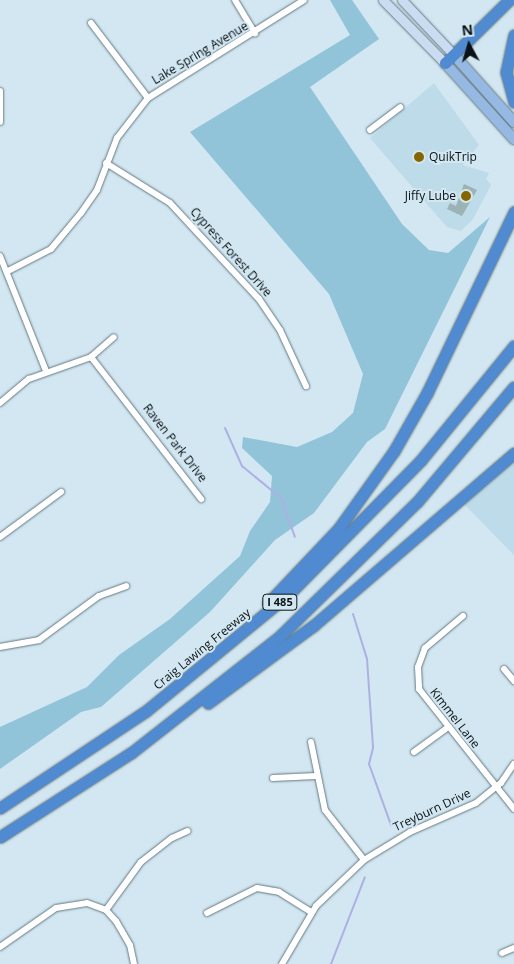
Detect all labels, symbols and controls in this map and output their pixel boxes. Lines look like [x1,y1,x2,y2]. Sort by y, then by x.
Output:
street label: Lake Spring Avenue [149,19,251,87]
north arrow [444,20,494,70]
text: N [461,20,474,40]
place label: QuikTrip [429,150,477,164]
marker: QuikTrip [413,151,425,163]
place label: Jiffy Lube [405,189,456,203]
marker: Jiffy Lube [460,190,472,202]
street label: Cypress Forest Drive [187,205,275,299]
street label: Raven Park Drive [140,401,210,485]
road number: I 485 [261,594,299,610]
street label: Craig Lawing Freeway [151,605,253,693]
street label: Kimmel Lane [427,685,483,751]
street label: Treyburn Drive [391,786,473,834]

